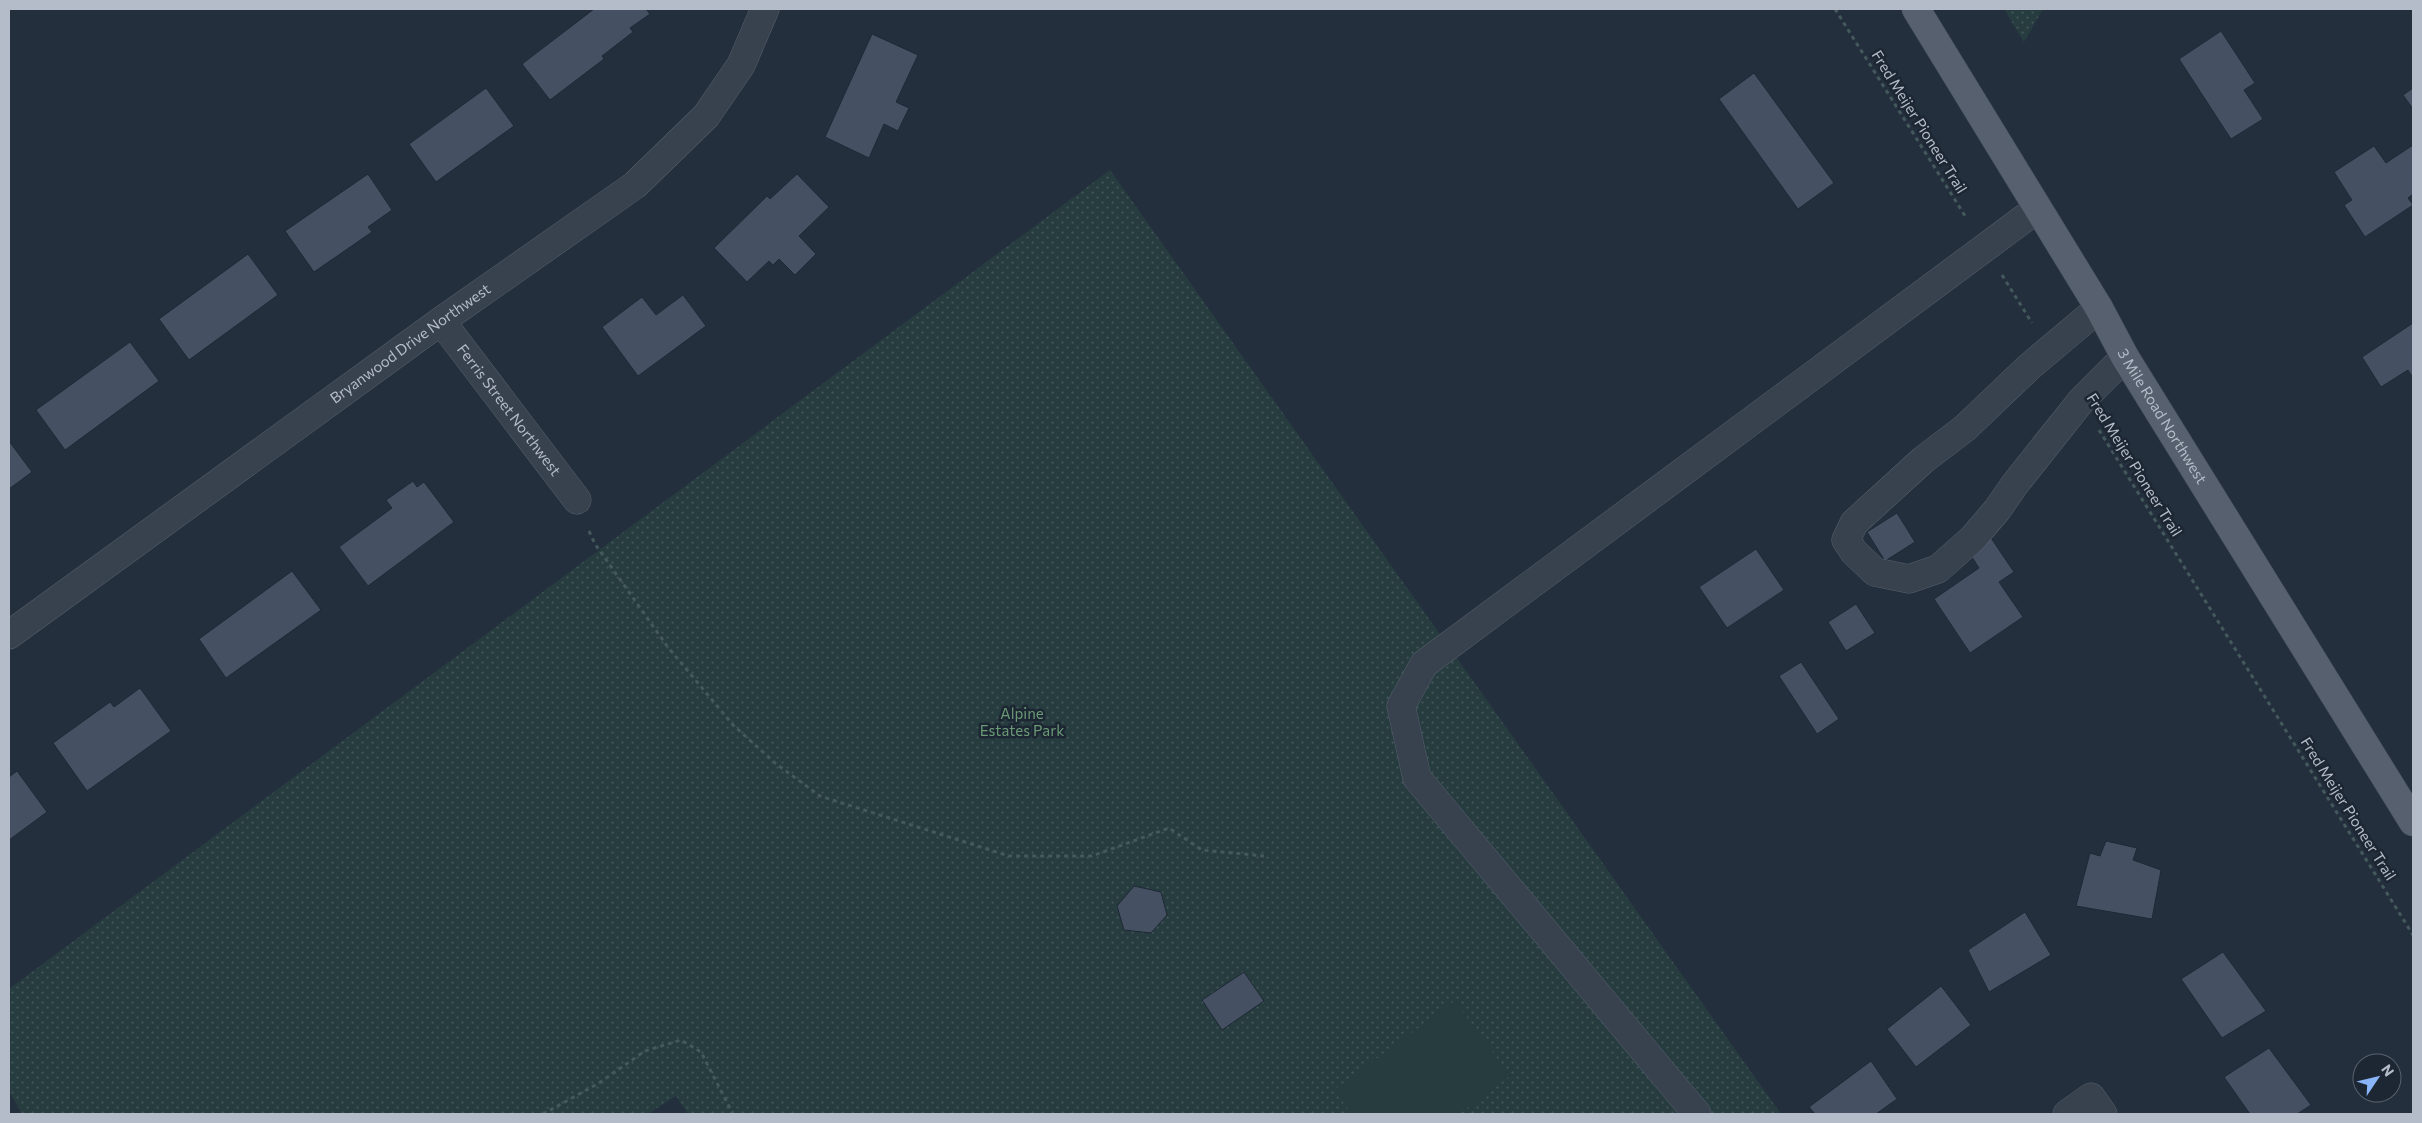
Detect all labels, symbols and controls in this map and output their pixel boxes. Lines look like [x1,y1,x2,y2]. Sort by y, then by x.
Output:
street label: Fred Meijer Pioneer Trail [1868,47,1971,196]
street label: Bryanwood Drive Northwest [326,279,494,407]
street label: Ferris Street Northwest [454,340,565,479]
street label: 3 Mile Road Northwest [2114,345,2211,487]
street label: Fred Meijer Pioneer Trail [2083,390,2186,539]
park label: Alpine Estates Park [980,704,1064,739]
street label: Fred Meijer Pioneer Trail [2297,734,2400,883]
north arrow [2352,1053,2402,1103]
text: N [2378,1061,2398,1079]

